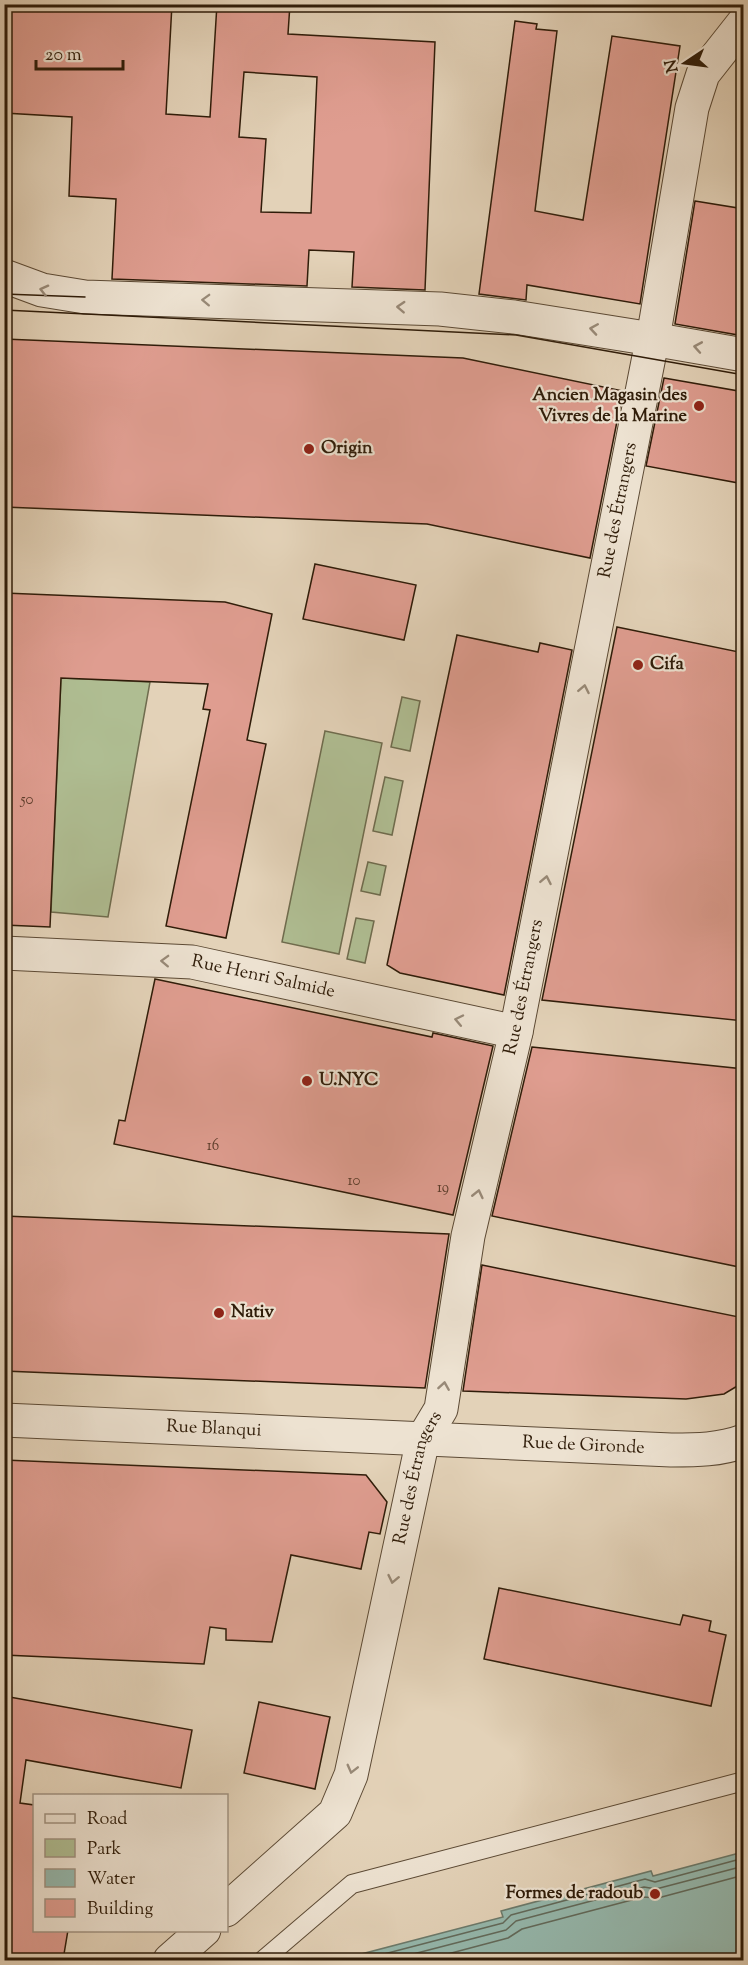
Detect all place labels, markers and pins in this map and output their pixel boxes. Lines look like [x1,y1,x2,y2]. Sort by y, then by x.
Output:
place label: Ancien Magasin des Vivres de la Marine [532,383,688,430]
marker: Ancien Magasin des Vivres de la Marine [692,399,706,413]
place label: Origin [321,436,373,462]
marker: Origin [302,442,316,456]
place label: Cifa [650,652,685,678]
marker: Cifa [631,658,645,672]
place label: U.NYC [319,1068,379,1094]
marker: U.NYC [300,1074,314,1088]
place label: Nativ [231,1300,275,1326]
marker: Nativ [212,1306,226,1320]
place label: Formes de radoub [506,1881,643,1907]
marker: Formes de radoub [648,1887,662,1901]

